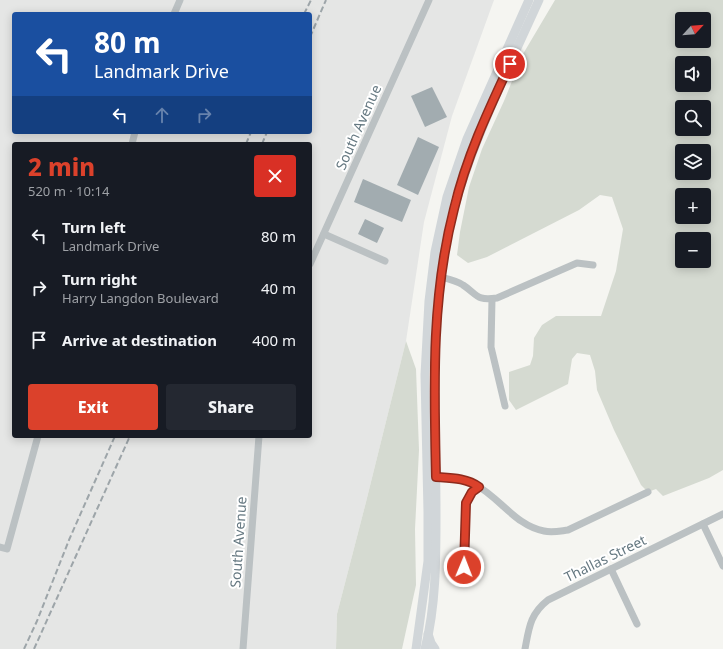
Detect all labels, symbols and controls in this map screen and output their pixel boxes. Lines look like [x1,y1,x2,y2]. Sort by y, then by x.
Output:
north arrow [675,12,711,48]
map controls [675,12,711,268]
text: 80 m [94,23,161,61]
icon: left [28,28,80,80]
pin [493,47,527,81]
icon: arrive [499,53,521,75]
button: sound [675,56,711,92]
text: Landmark Drive [94,59,229,83]
street label: South Avenue [331,81,385,173]
button: search [675,100,711,136]
icon: left [109,104,131,126]
icon: ahead [151,104,173,126]
icon: right [193,104,215,126]
button: layers [675,144,711,180]
text: 2 min [28,150,95,183]
button: close [254,155,296,197]
text: 520 m · 10:14 [28,182,109,200]
button: + [675,188,711,224]
text: Turn left [62,217,126,237]
icon: left [28,225,50,247]
text: 80 m [261,226,296,246]
button: − [675,232,711,268]
text: Landmark Drive [62,237,159,255]
text: Turn right [62,269,137,289]
icon: right [28,277,50,299]
text: 40 m [261,278,296,298]
text: Harry Langdon Boulevard [62,289,219,307]
icon: arrive [28,329,50,351]
text: Arrive at destination [62,330,217,350]
text: 400 m [252,330,296,350]
button: Exit [28,384,158,430]
button: Share [166,384,296,430]
street label: South Avenue [225,496,251,588]
street label: Thallas Street [561,530,649,586]
position arrow [443,546,485,588]

